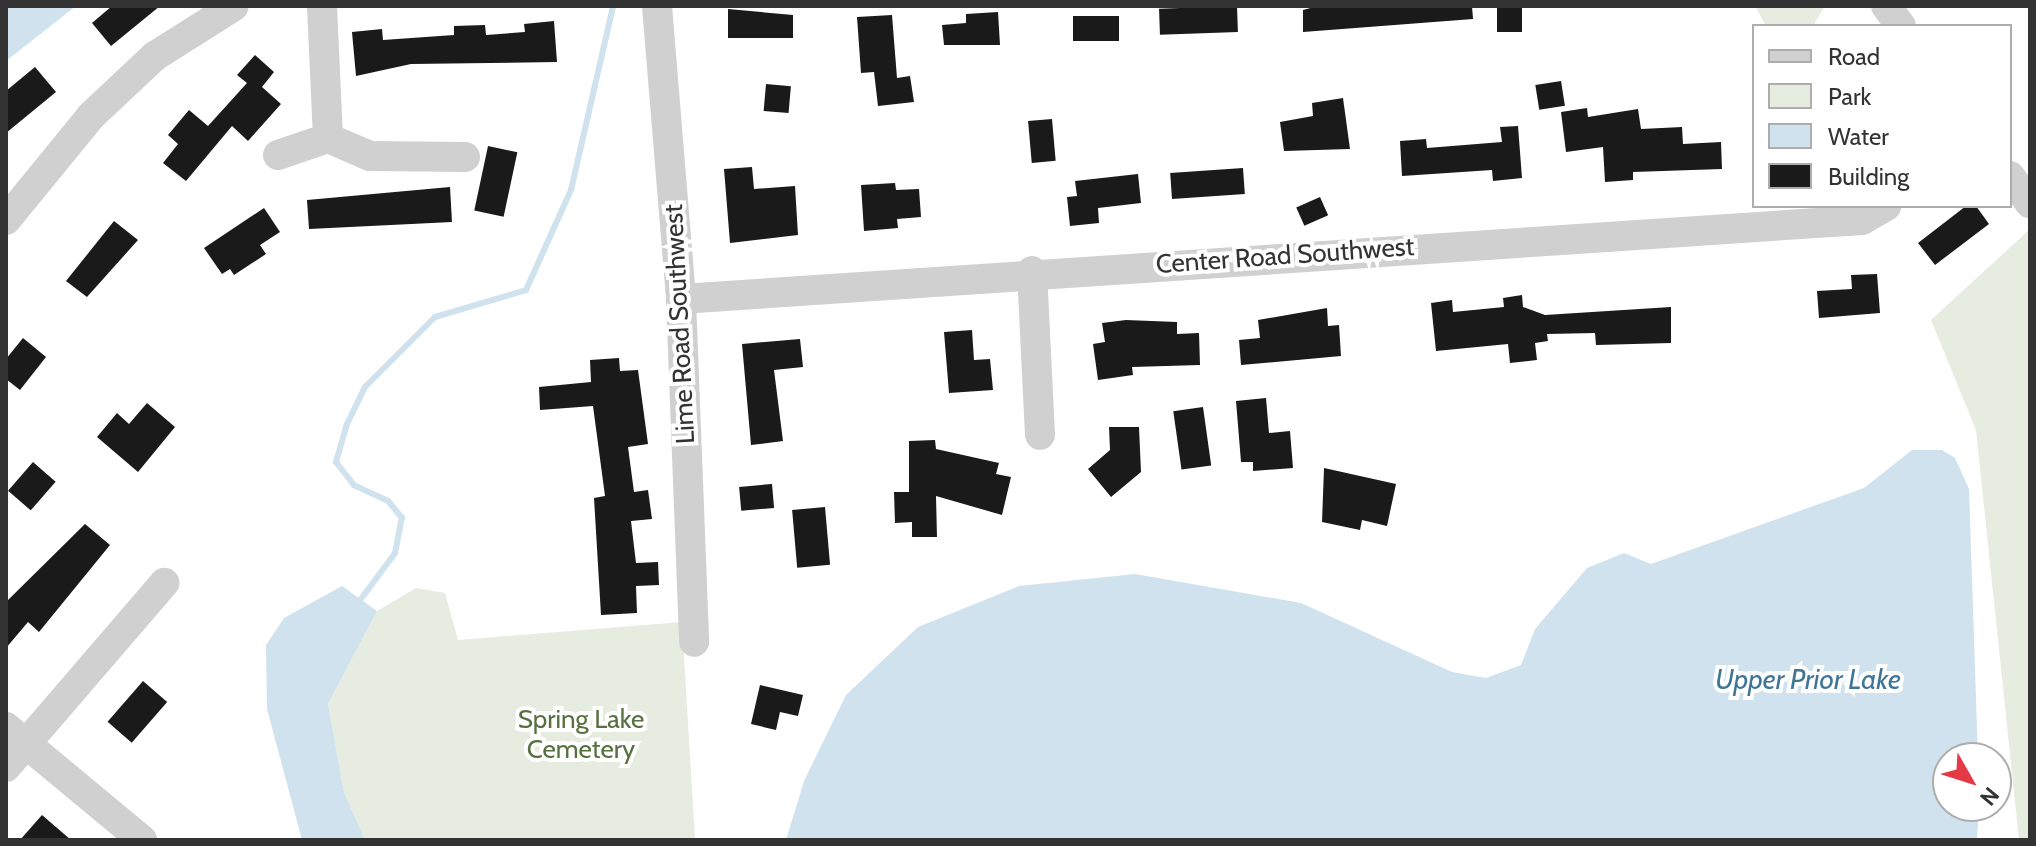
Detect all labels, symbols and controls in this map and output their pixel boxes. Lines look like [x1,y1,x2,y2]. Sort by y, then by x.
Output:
legend [1752,24,2012,208]
text: Road [1828,42,1880,71]
text: Park [1828,82,1871,111]
text: Water [1828,122,1889,151]
text: Building [1828,162,1909,191]
street label: Lime Road Southwest [658,203,702,445]
street label: Center Road Southwest [1155,231,1415,281]
water label: Upper Prior Lake [1715,662,1901,696]
park label: Spring Lake Cemetery [518,704,644,766]
north arrow [1932,742,2012,822]
text: N [1974,782,2005,811]

